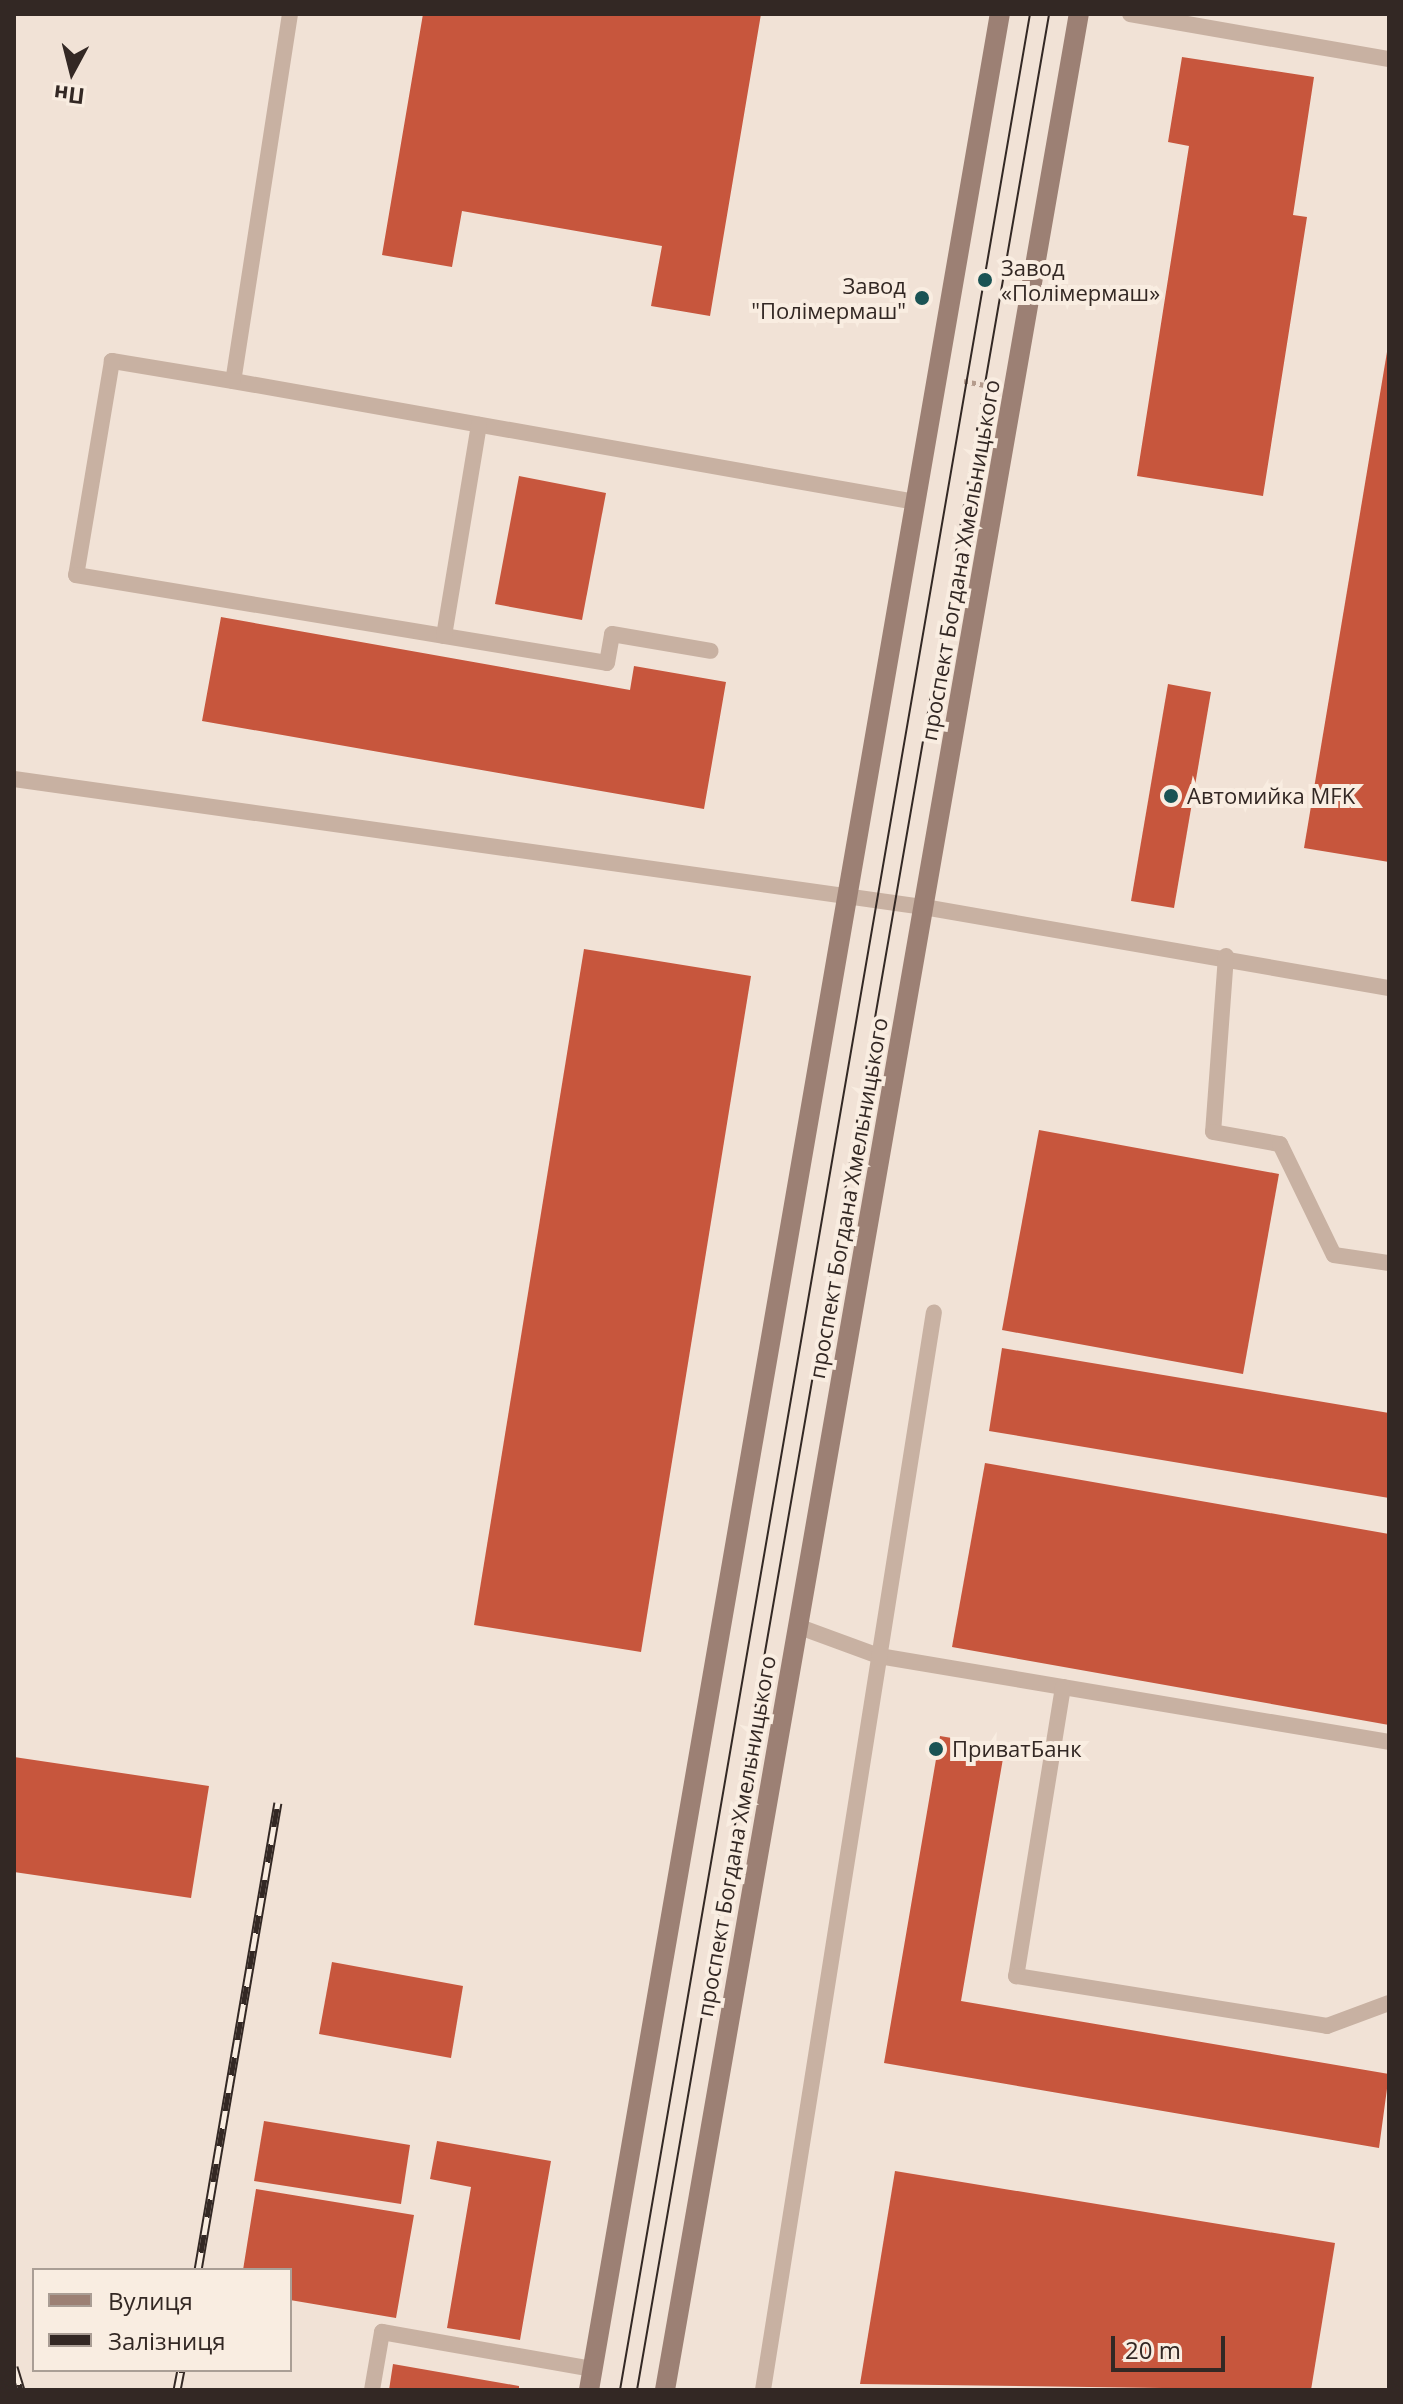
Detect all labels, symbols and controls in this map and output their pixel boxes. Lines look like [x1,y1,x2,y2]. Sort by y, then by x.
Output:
north arrow [32,32,112,112]
text: Пн [52,79,86,113]
place label: Завод «Полімермаш» [1001,254,1160,306]
marker: Завод «Полімермаш» [976,271,994,289]
place label: Завод "Полімермаш" [751,272,906,324]
marker: Завод "Полімермаш" [913,289,931,307]
street label: проспект Богдана Хмельницького [915,378,1005,742]
place label: Автомийка MFK [1187,783,1355,809]
marker: Автомийка MFK [1162,787,1180,805]
street label: проспект Богдана Хмельницького [803,1016,893,1380]
street label: проспект Богдана Хмельницького [691,1654,781,2018]
place label: ПриватБанк [952,1736,1082,1762]
marker: ПриватБанк [927,1740,945,1758]
legend [32,2268,292,2372]
text: Вулиця [108,2284,193,2317]
scale bar [1115,2320,1229,2370]
text: Залізниця [108,2324,225,2357]
text: 20 m [1125,2333,1181,2366]

